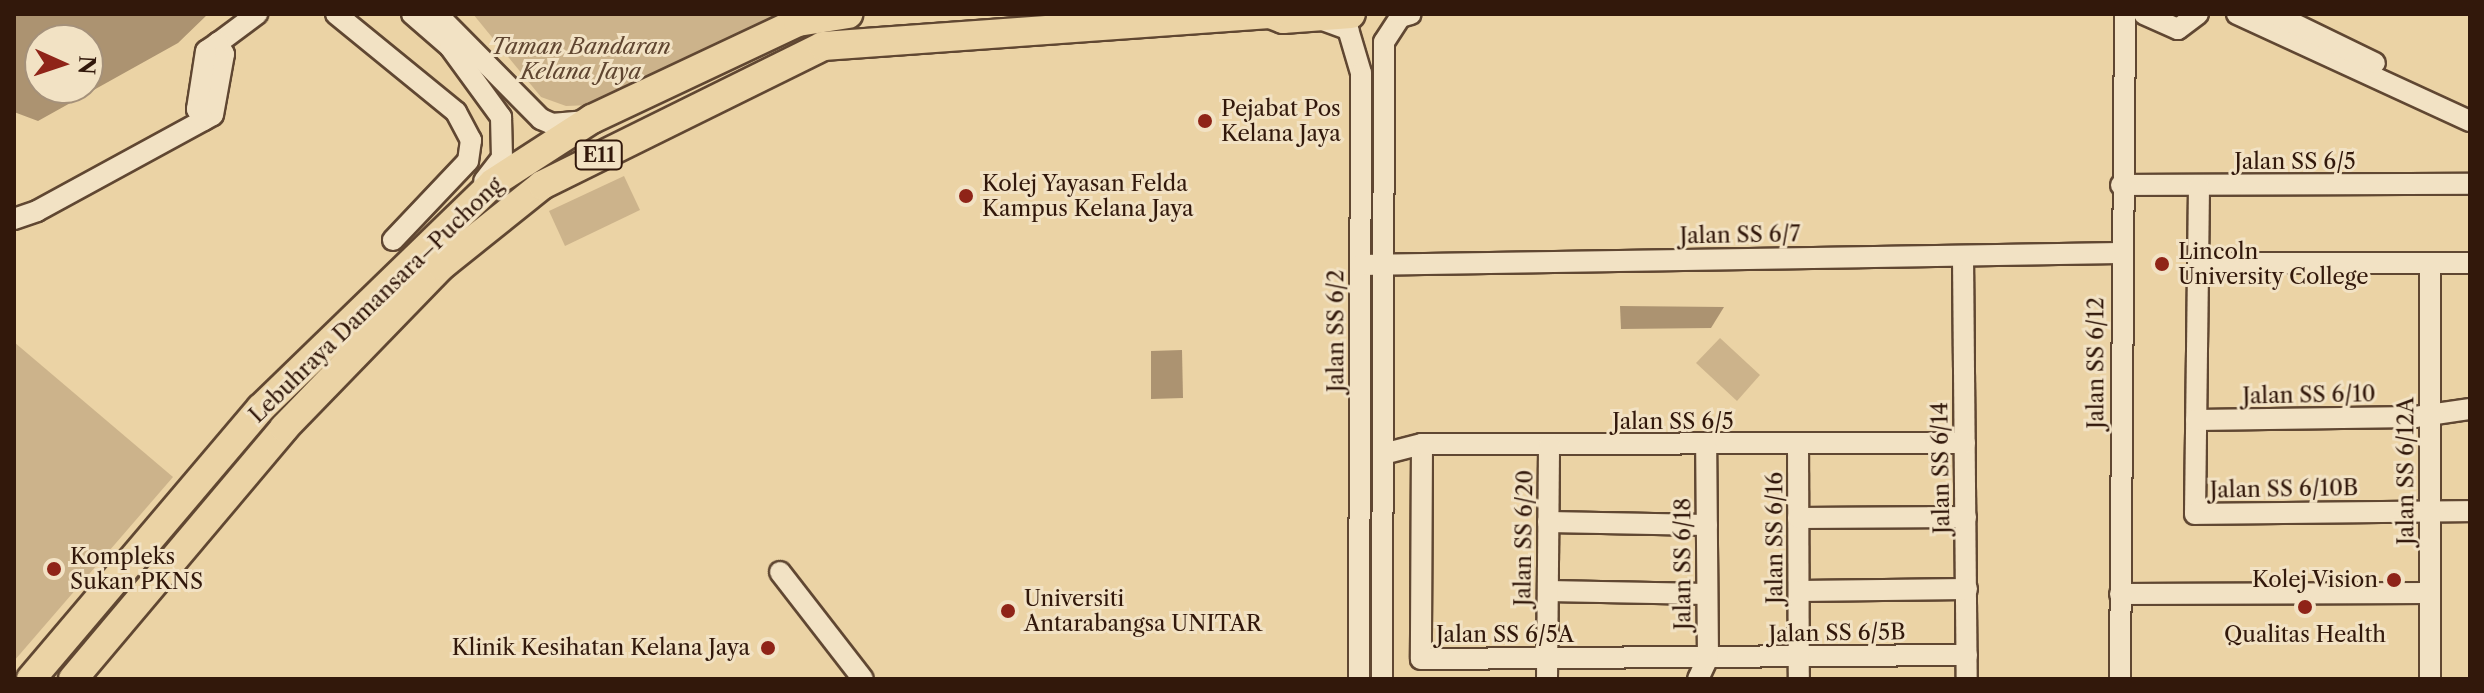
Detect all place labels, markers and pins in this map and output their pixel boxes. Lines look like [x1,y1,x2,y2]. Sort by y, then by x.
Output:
place label: Pejabat Pos Kelana Jaya [1221,95,1341,146]
marker: Pejabat Pos Kelana Jaya [1196,112,1214,130]
place label: Kolej Yayasan Felda Kampus Kelana Jaya [982,170,1194,222]
marker: Kolej Yayasan Felda Kampus Kelana Jaya [957,187,975,205]
place label: Lincoln University College [2178,238,2369,290]
marker: Lincoln University College [2153,255,2171,273]
place label: Kompleks Sukan PKNS [70,543,203,594]
marker: Kompleks Sukan PKNS [45,560,63,578]
place label: Kolej Vision [2251,567,2378,593]
marker: Kolej Vision [2385,571,2403,589]
place label: Universiti Antarabangsa UNITAR [1024,585,1262,636]
marker: Qualitas Health [2294,596,2316,618]
marker: Universiti Antarabangsa UNITAR [999,602,1017,620]
place label: Qualitas Health [2224,622,2386,648]
place label: Klinik Kesihatan Kelana Jaya [451,635,750,661]
marker: Klinik Kesihatan Kelana Jaya [757,637,779,659]

